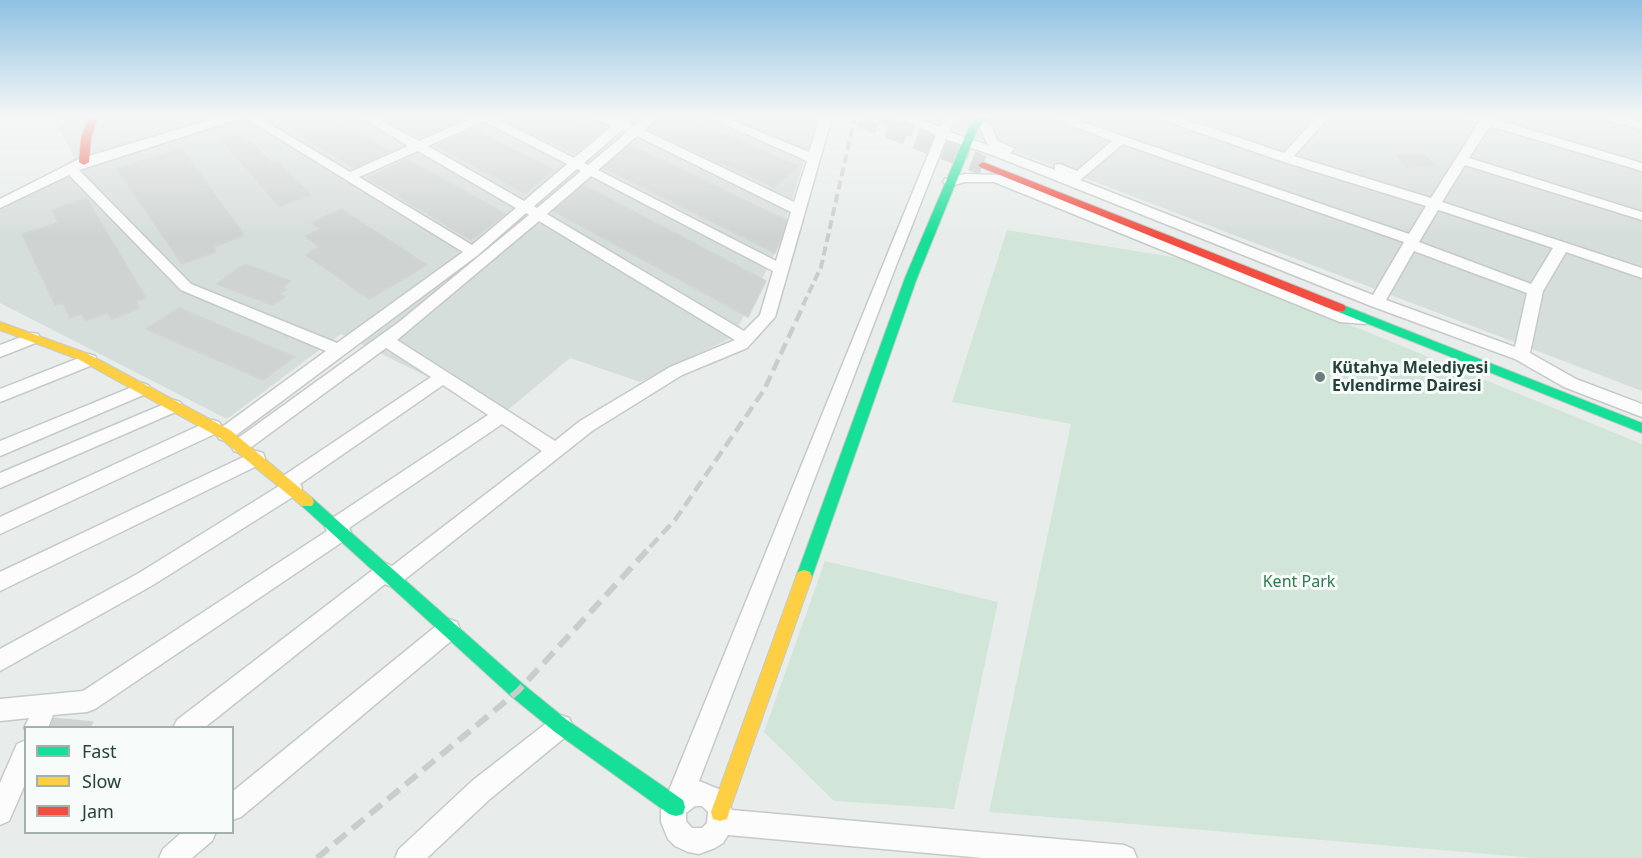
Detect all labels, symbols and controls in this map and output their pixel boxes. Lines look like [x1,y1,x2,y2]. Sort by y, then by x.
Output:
place label: Kütahya Melediyesi Evlendirme Dairesi [1332,358,1488,396]
marker: Kütahya Melediyesi Evlendirme Dairesi [1313,370,1327,384]
park label: Kent Park [1263,572,1335,592]
legend [24,726,234,834]
text: Fast [82,739,117,763]
text: Slow [82,769,121,793]
text: Jam [82,799,114,823]

